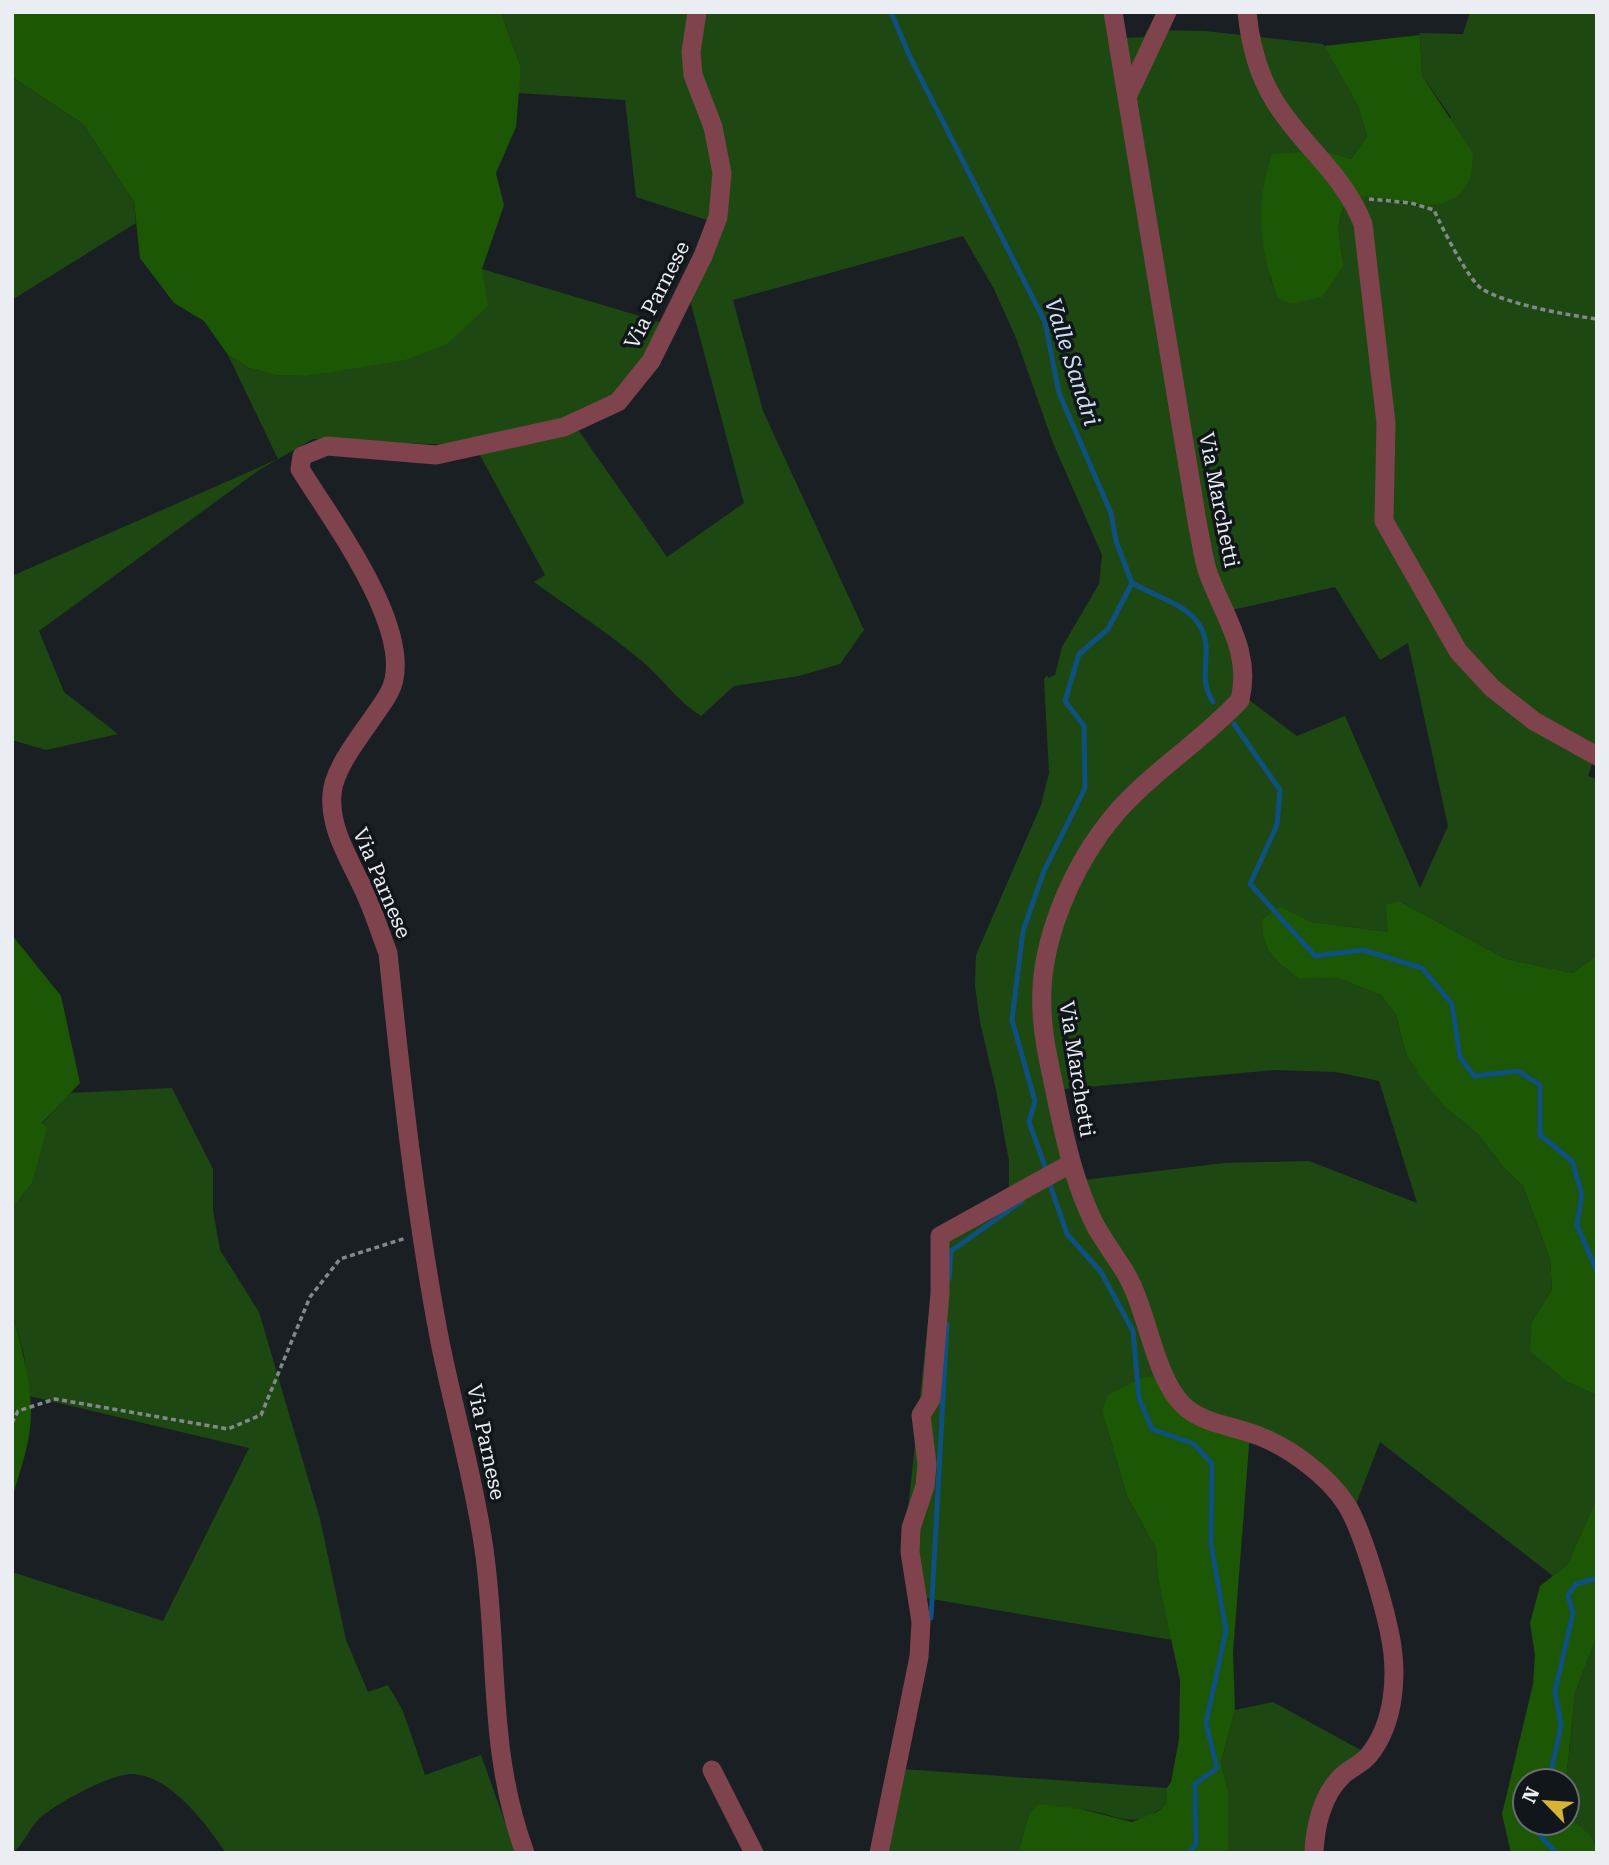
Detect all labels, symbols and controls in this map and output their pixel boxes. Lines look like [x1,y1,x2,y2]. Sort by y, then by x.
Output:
street label: Via Parnese [620,237,694,353]
water label: Valle Sandri [1039,295,1105,429]
street label: Via Marchetti [1194,430,1244,570]
street label: Via Parnese [348,824,416,942]
street label: Via Marchetti [1054,999,1100,1139]
street label: Via Parnese [462,1382,510,1502]
north arrow [1511,1767,1581,1837]
text: N [1518,1783,1545,1807]

